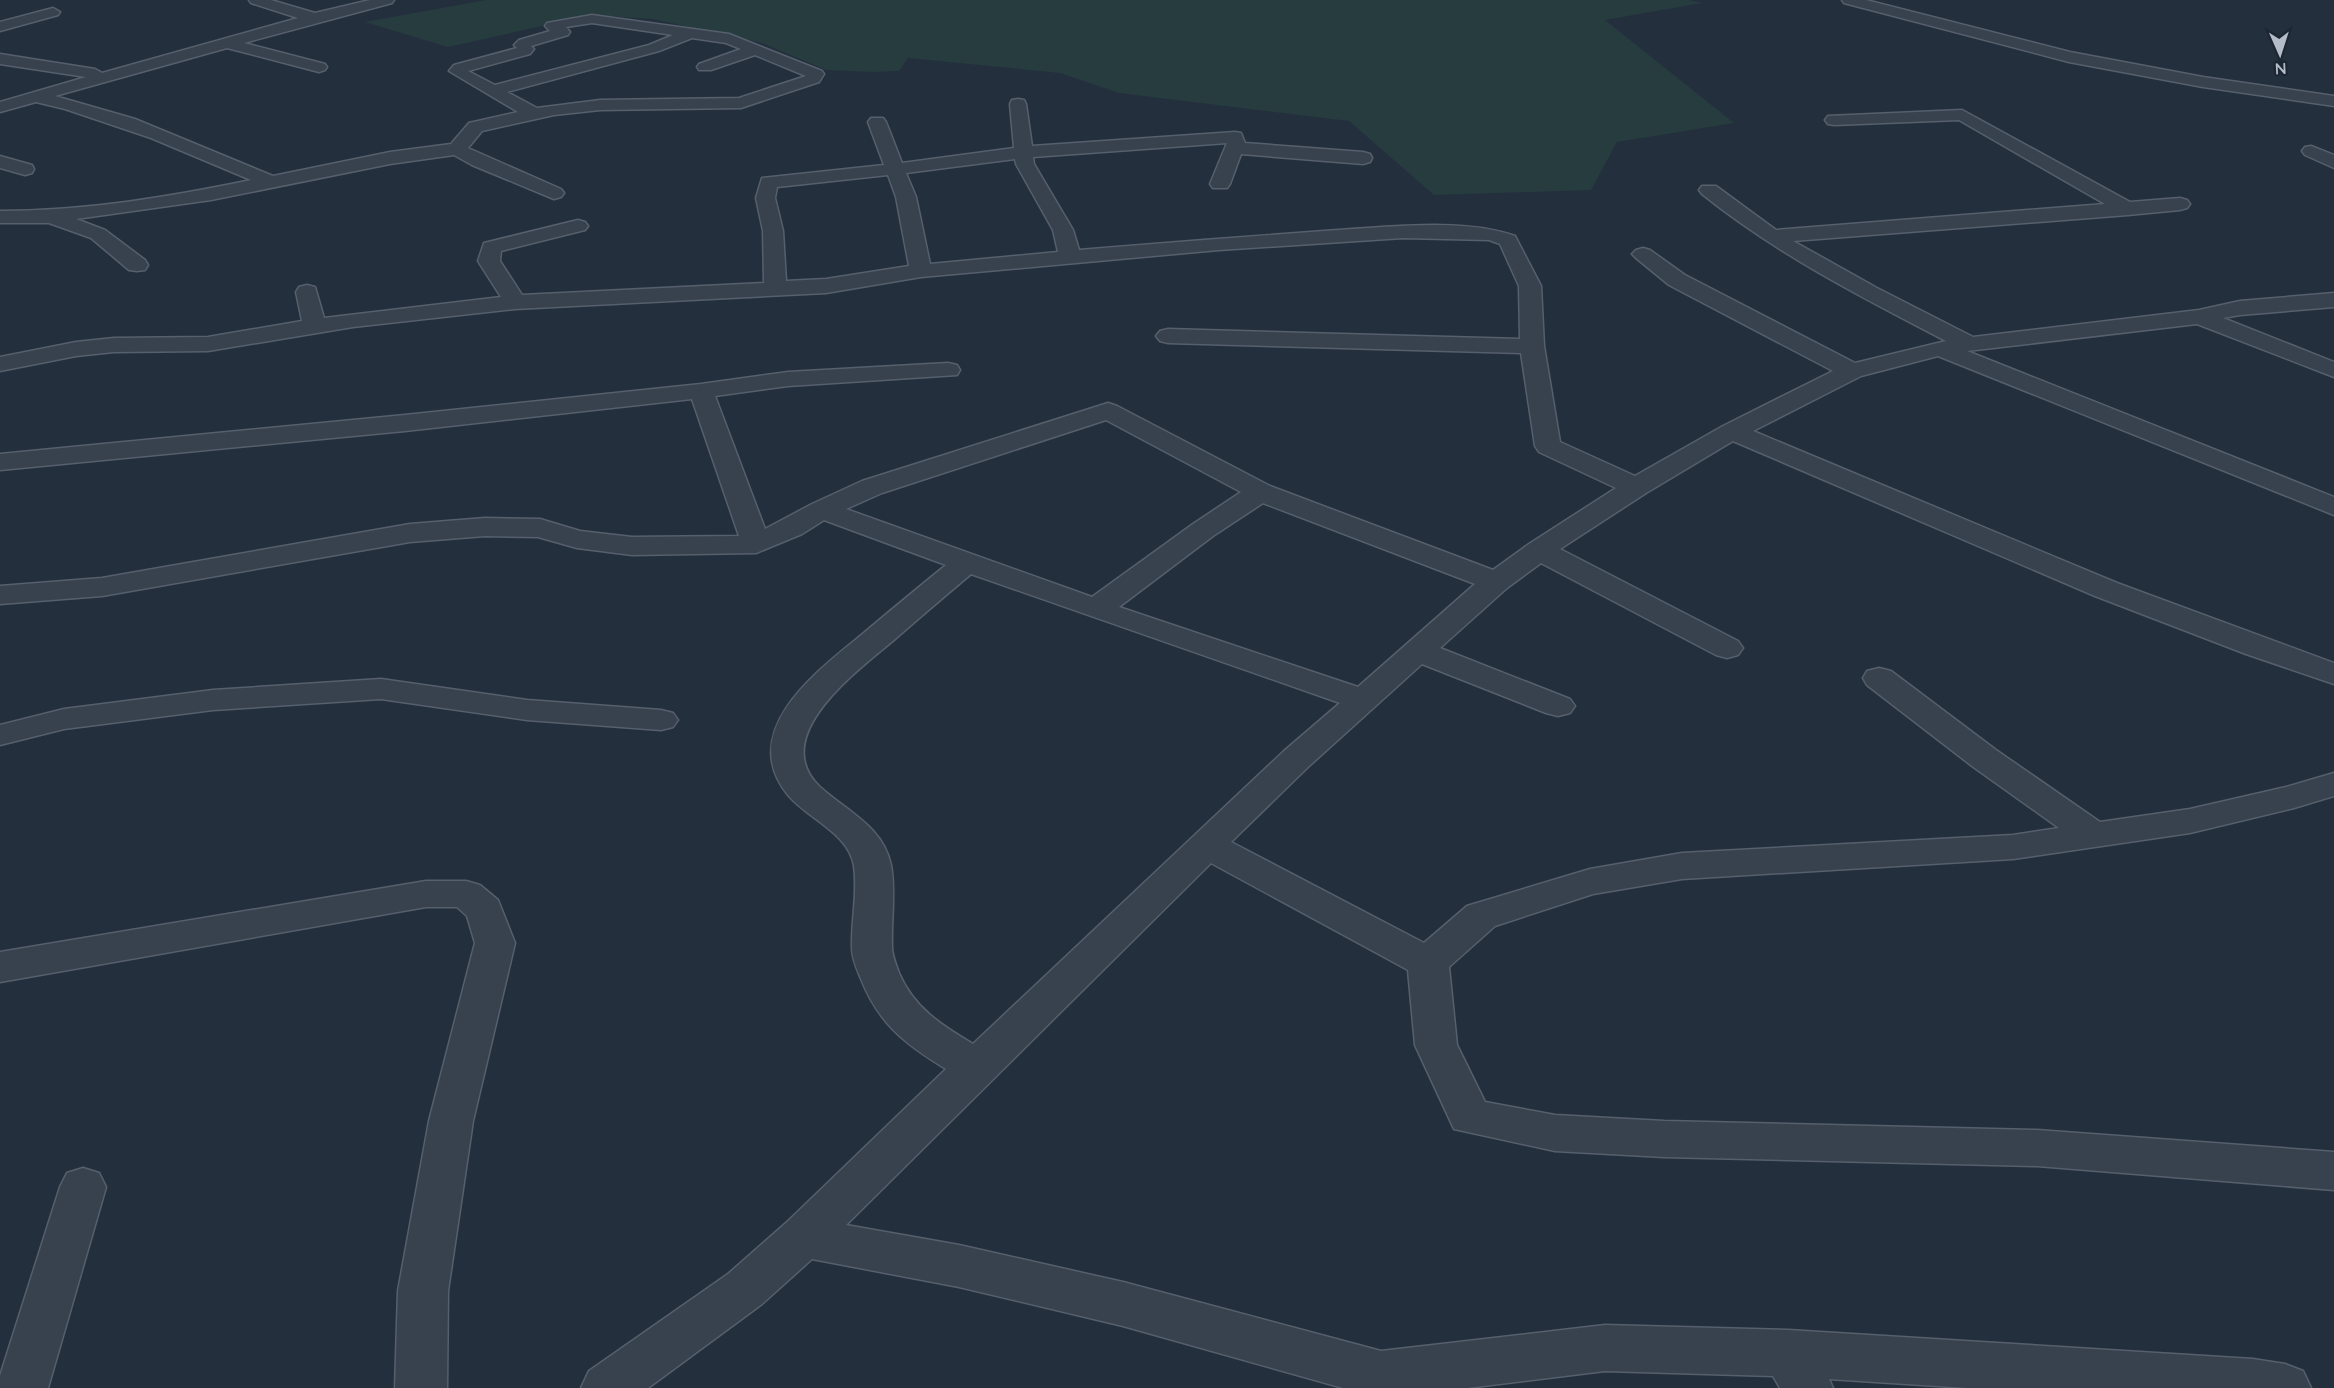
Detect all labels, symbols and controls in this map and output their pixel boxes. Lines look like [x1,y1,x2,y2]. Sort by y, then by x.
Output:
north arrow [2250,24,2310,84]
text: N [2274,59,2287,79]

